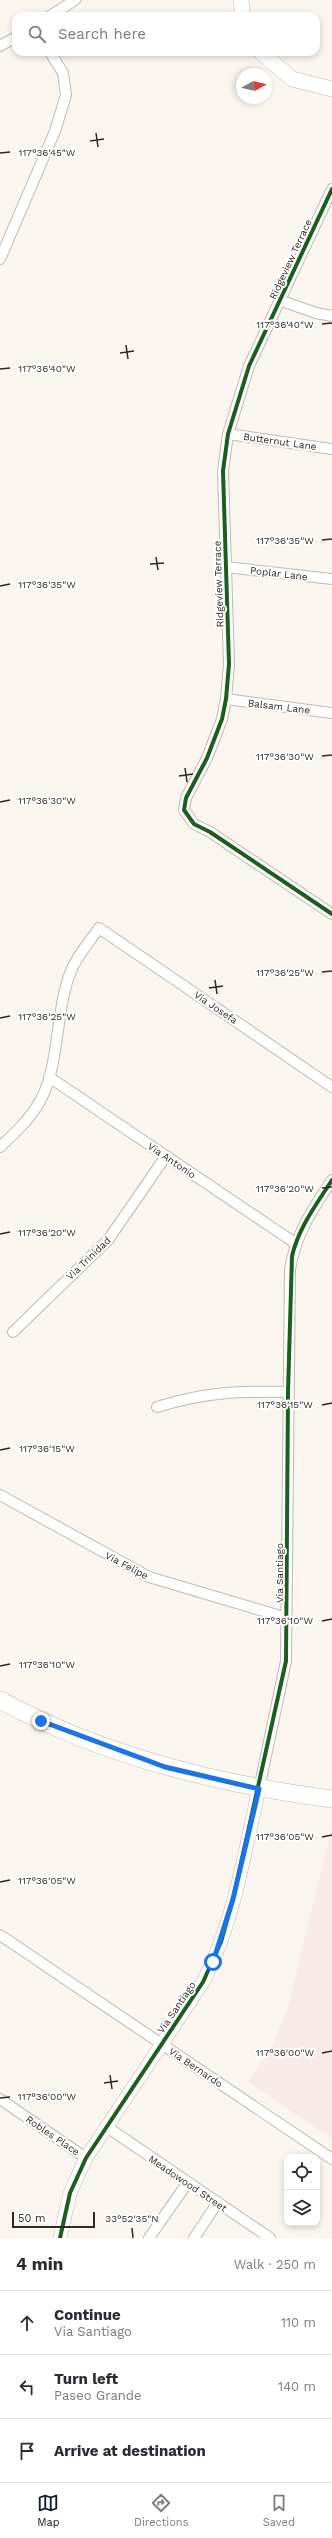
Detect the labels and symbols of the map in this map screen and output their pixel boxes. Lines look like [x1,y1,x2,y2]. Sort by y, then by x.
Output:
north arrow [236,68,272,104]
text: 117°36'45"W [19,147,76,158]
street label: Ridgeview Terrace [267,217,314,301]
text: 117°36'40"W [256,319,314,330]
text: 117°36'40"W [18,363,76,374]
street label: Butternut Lane [243,431,317,452]
text: 117°36'35"W [256,535,314,546]
street label: Ridgeview Terrace [211,540,226,628]
street label: Poplar Lane [250,565,309,583]
text: 117°36'35"W [18,579,76,590]
street label: Balsam Lane [247,697,311,716]
text: 117°36'30"W [256,751,314,762]
text: 117°36'30"W [18,795,76,806]
text: 117°36'25"W [256,967,314,978]
street label: Via Josefa [192,989,240,1026]
text: 117°36'25"W [18,1011,76,1022]
street label: Via Antonio [146,1140,198,1180]
text: 117°36'20"W [256,1183,314,1194]
text: 117°36'20"W [18,1227,76,1238]
street label: Via Trinidad [64,1235,113,1282]
text: 117°36'15"W [257,1399,313,1410]
text: 117°36'15"W [19,1443,75,1454]
street label: Via Santiago [274,1543,285,1603]
street label: Via Felipe [103,1550,150,1581]
text: 117°36'10"W [257,1615,313,1626]
text: 117°36'10"W [19,1659,75,1670]
route end [32,1712,50,1730]
text: 117°36'05"W [256,1831,314,1842]
text: 117°36'05"W [18,1875,76,1886]
route start [204,1953,222,1971]
street label: Via Santiago [155,1979,198,2035]
street label: Via Bernardo [167,2045,225,2089]
text: 117°36'00"W [256,2047,315,2058]
text: 117°36'00"W [18,2091,77,2102]
street label: Robles Place [24,2113,82,2158]
street label: Meadowood Street [147,2153,230,2214]
scale bar [12,2210,95,2229]
text: 33°52'35"N [105,2213,159,2224]

